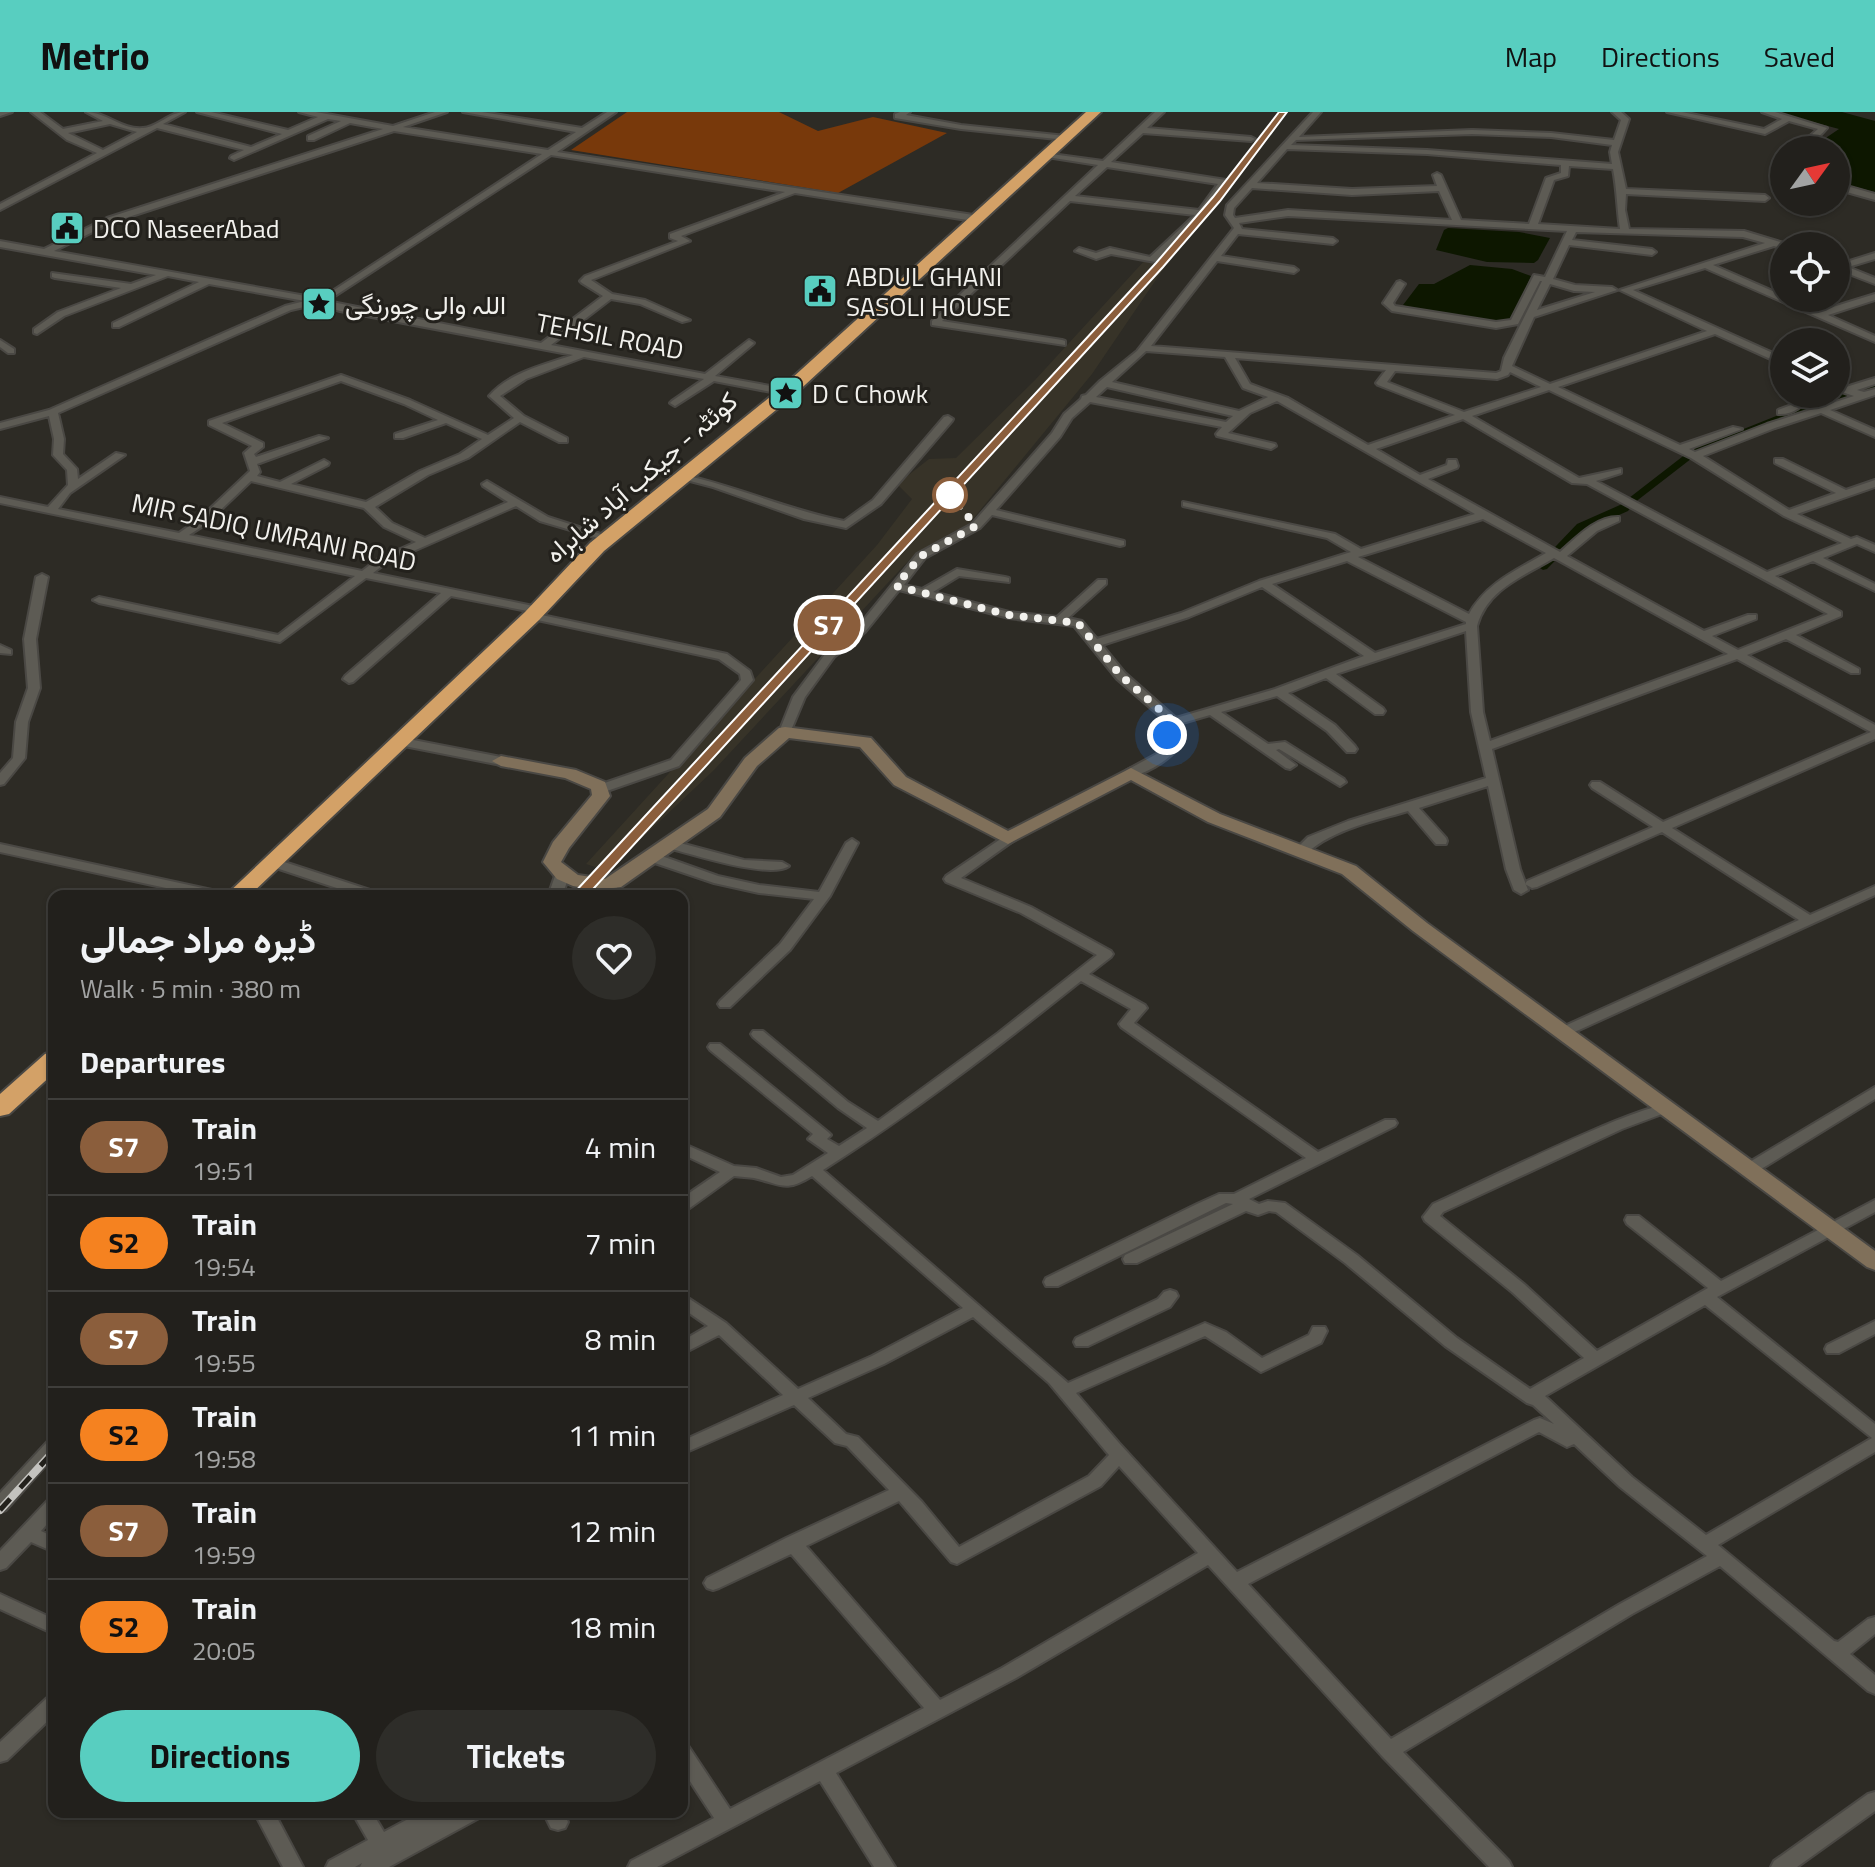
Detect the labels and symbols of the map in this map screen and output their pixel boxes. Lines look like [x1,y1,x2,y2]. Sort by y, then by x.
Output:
north arrow [1770,136,1850,216]
public building icon: DCO NaseerAbad [48,209,86,247]
place label: DCO NaseerAbad [93,209,280,248]
place label: ABDUL GHANI SASOLI HOUSE [846,257,1011,326]
public building icon: ABDUL GHANI SASOLI HOUSE [801,272,839,310]
place icon: اللہ والی چورنگی [300,285,338,323]
place label: اللہ والی چورنگی [345,285,506,324]
street label: TEHSIL ROAD [533,303,687,369]
place icon: D C Chowk [767,374,805,412]
place label: D C Chowk [812,374,928,413]
street label: کوئٹہ - جیکب آباد شاہراہ [536,382,746,572]
unlabelled marker [933,478,967,512]
street label: MIR SADIQ UMRANI ROAD [128,483,420,581]
line badge: S7 [793,599,865,651]
your location [1147,715,1187,755]

